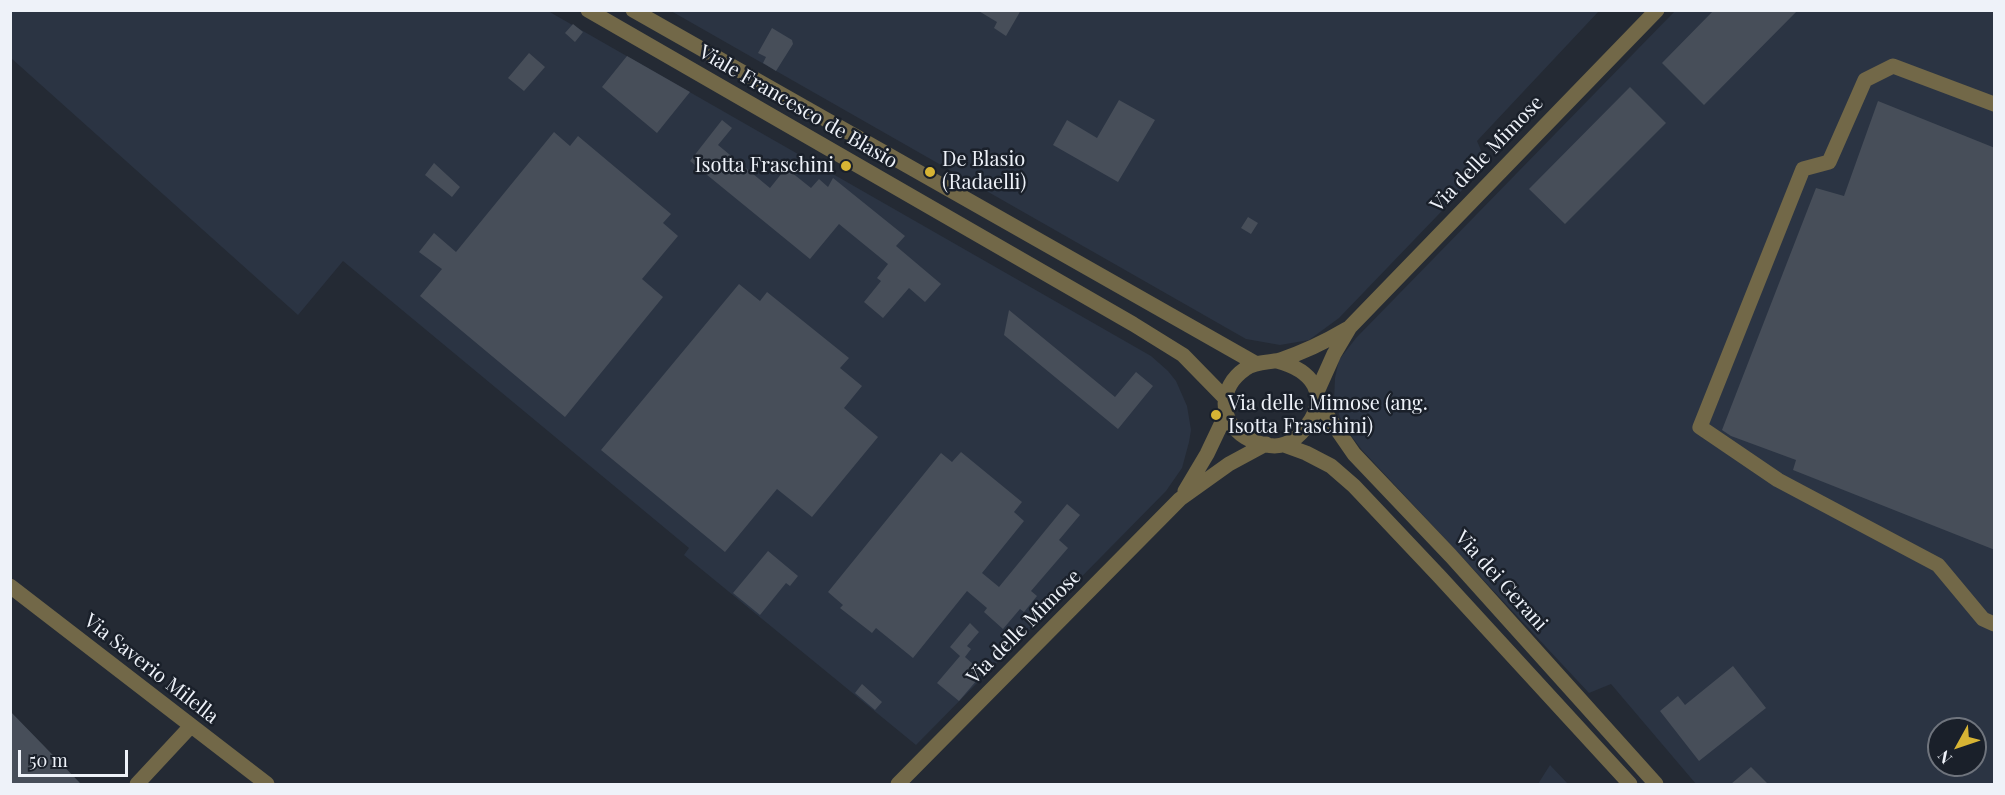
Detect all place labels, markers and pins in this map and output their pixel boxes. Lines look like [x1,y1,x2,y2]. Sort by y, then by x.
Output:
place label: De Blasio (Radaelli) [942,148,1026,195]
place label: Isotta Fraschini [695,154,834,178]
marker: Isotta Fraschini [839,159,853,173]
marker: De Blasio (Radaelli) [923,165,937,179]
place label: Via delle Mimose (ang. Isotta Fraschini) [1228,392,1428,439]
marker: Via delle Mimose (ang. Isotta Fraschini) [1209,408,1223,422]

